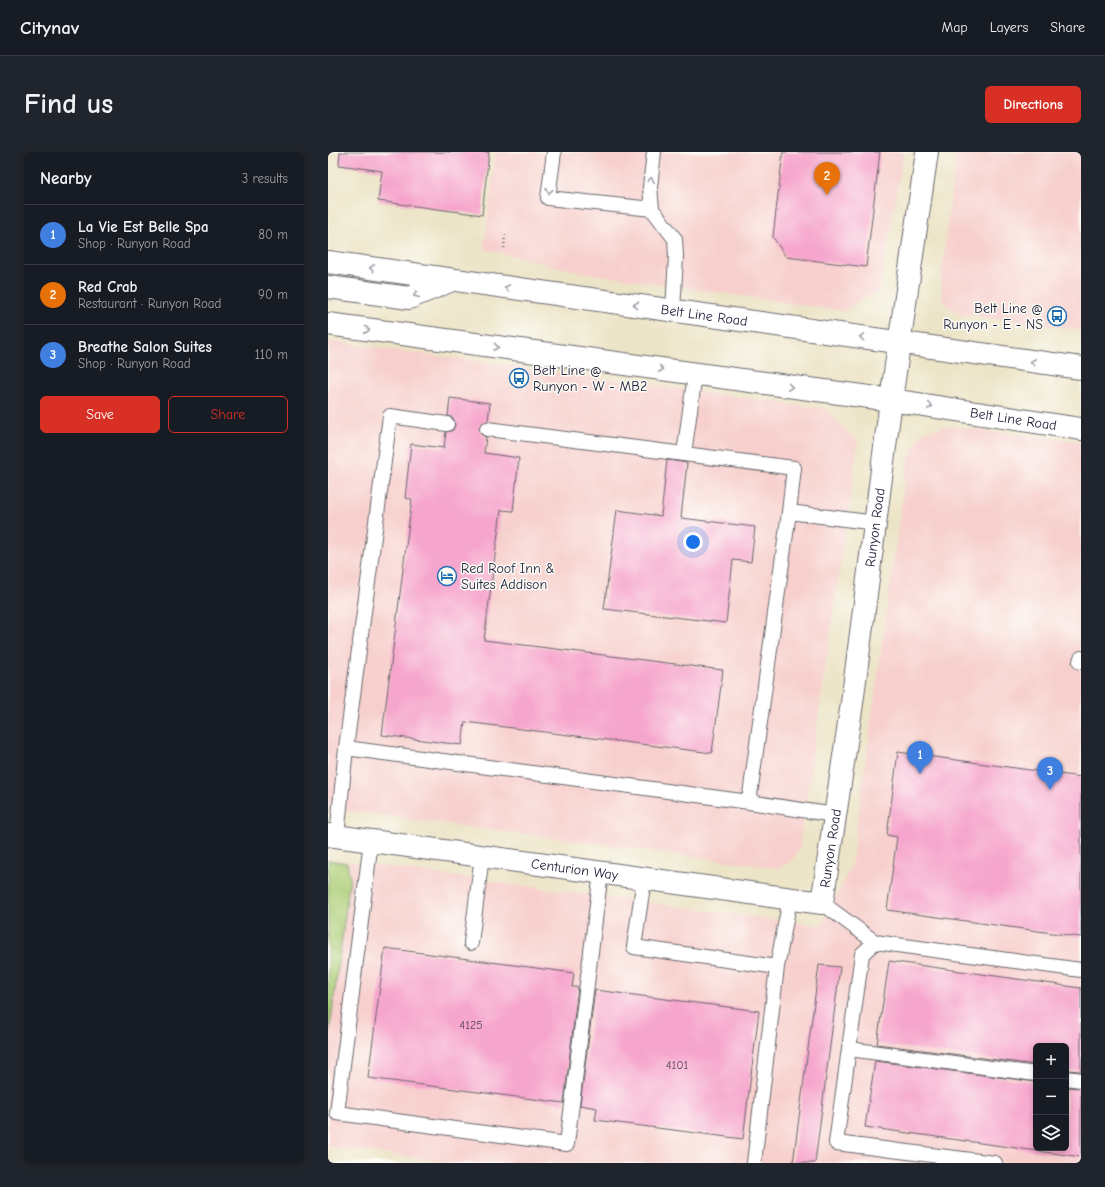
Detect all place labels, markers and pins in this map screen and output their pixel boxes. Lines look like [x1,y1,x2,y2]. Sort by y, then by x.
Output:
pin: 2 [814,162,840,195]
place label: Belt Line @ Runyon - E - NS [943,300,1043,333]
bus stop icon: Belt Line @ Runyon - E - NS [1046,305,1068,327]
place label: Belt Line @ Runyon - W - MB2 [533,362,647,395]
bus stop icon: Belt Line @ Runyon - W - MB2 [508,367,530,389]
place label: Red Roof Inn & Suites Addison [461,560,554,593]
hotel icon: Red Roof Inn & Suites Addison [436,565,458,587]
pin: 1 [907,741,933,774]
pin: 3 [1037,757,1063,790]

